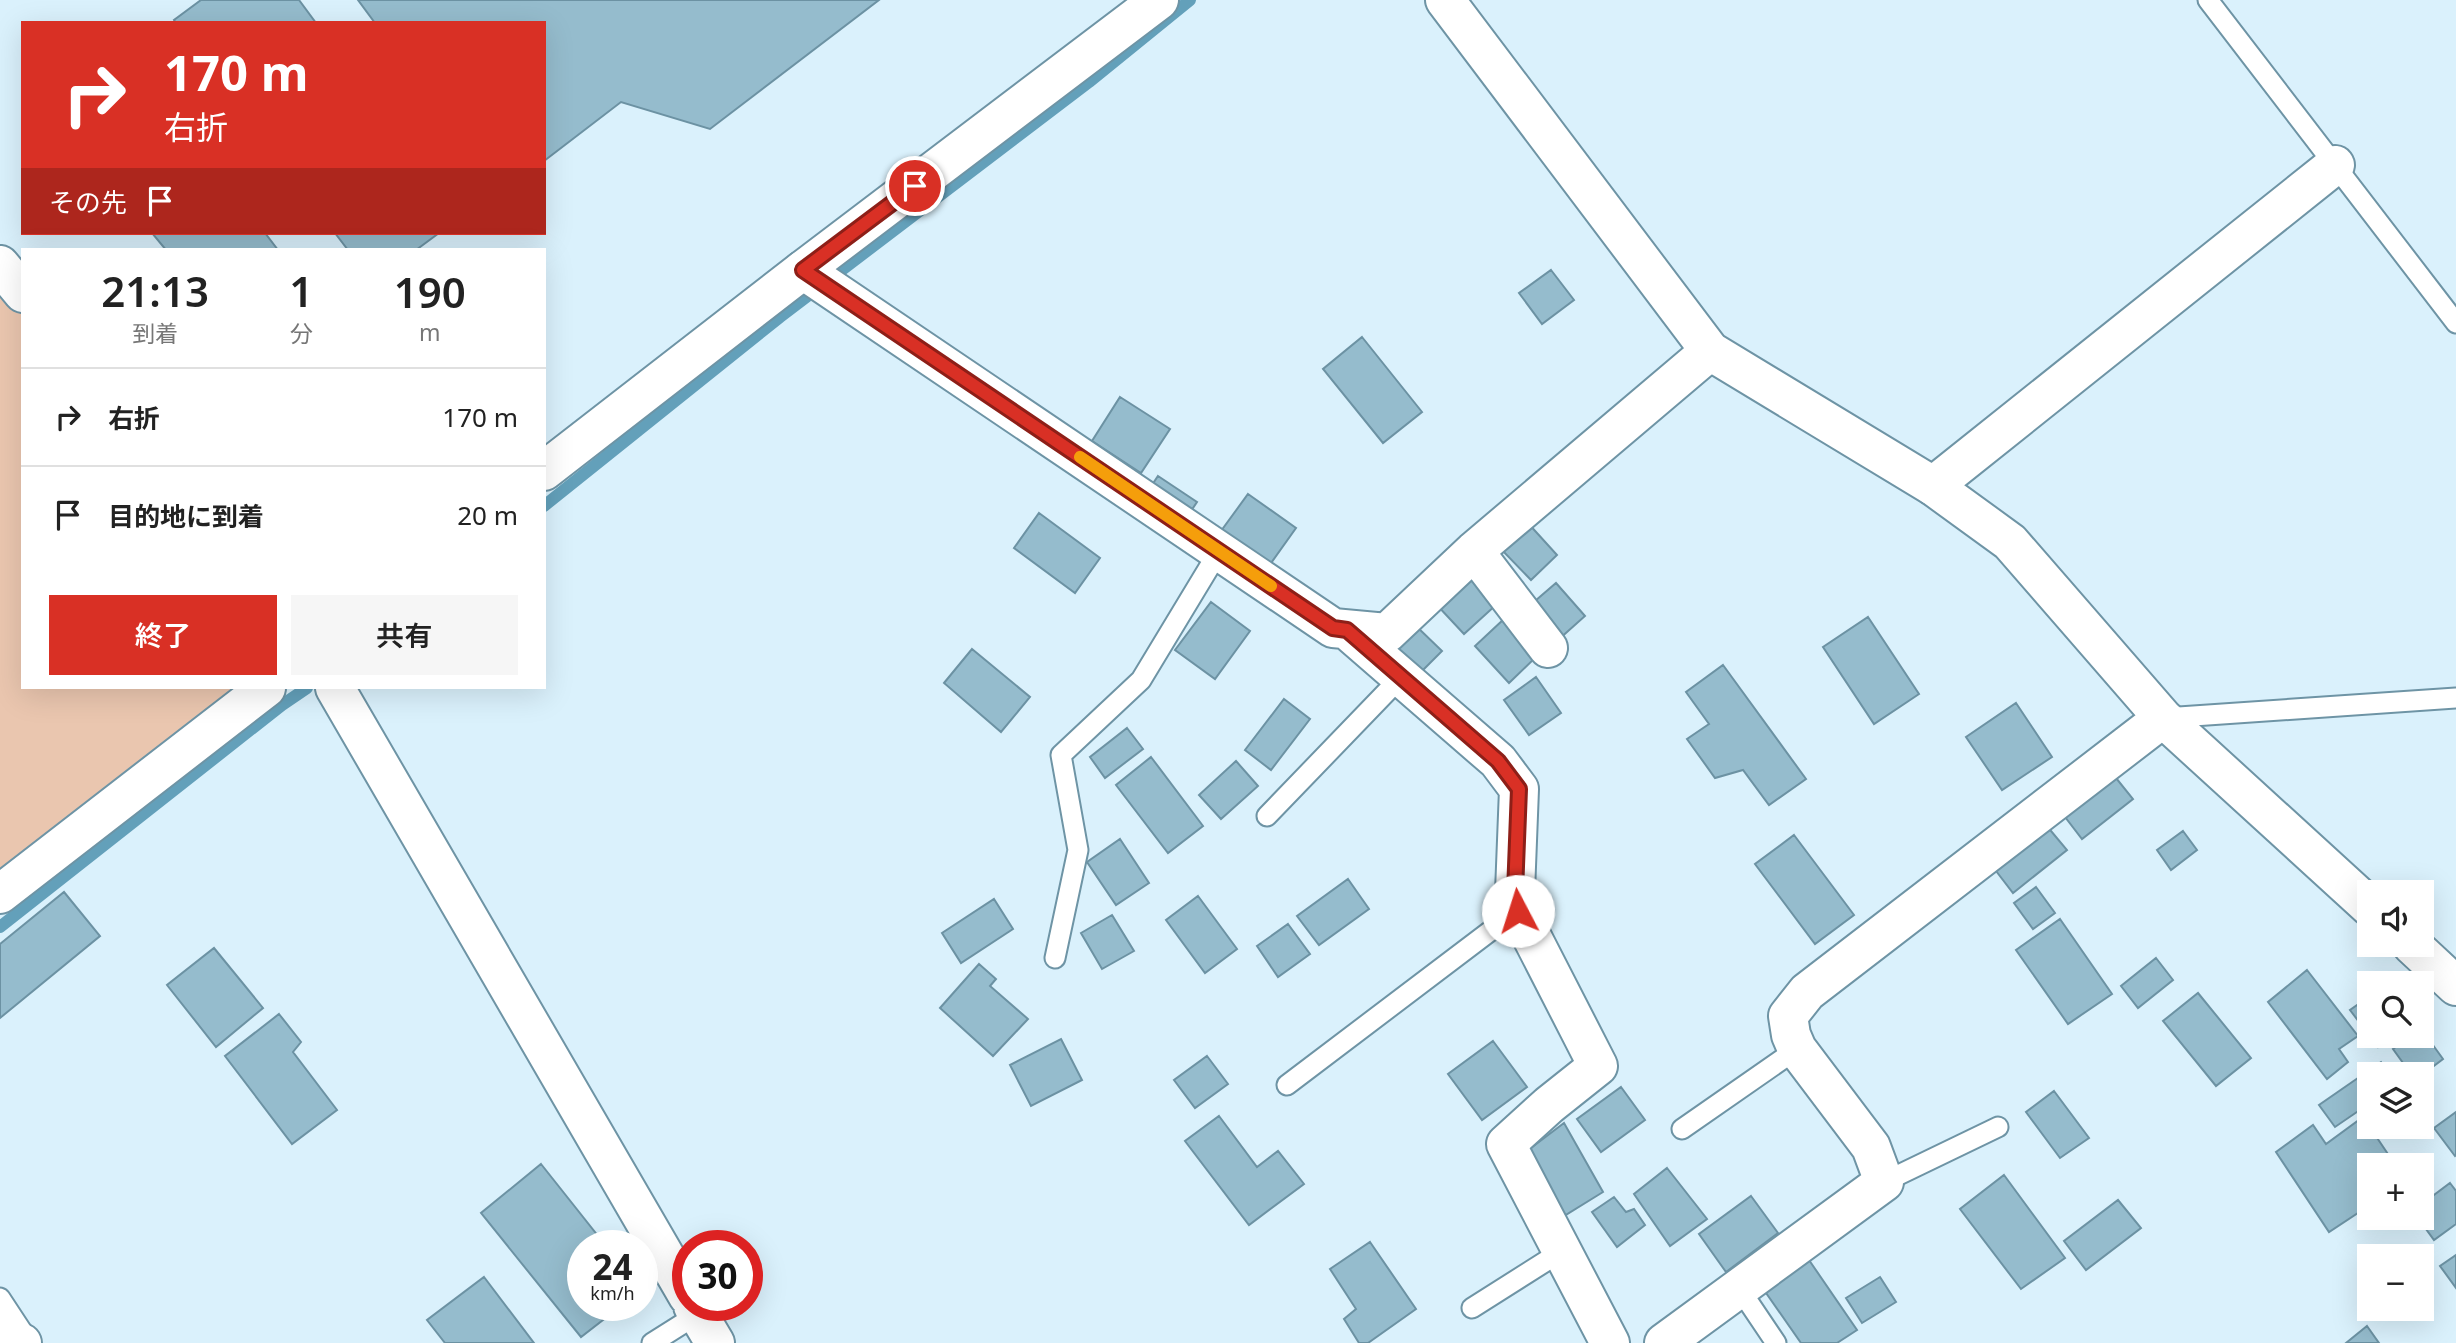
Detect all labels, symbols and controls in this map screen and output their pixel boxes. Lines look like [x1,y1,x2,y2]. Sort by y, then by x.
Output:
text: 170 m [164,39,309,105]
icon: right [49,49,140,140]
text: 右折 [164,105,228,148]
pin [885,156,945,216]
icon: arrive [896,167,934,205]
icon: arrive [141,182,179,220]
text: その先 [49,184,127,220]
text: 21:13 [101,262,209,319]
text: 1 [289,262,313,319]
text: 190 [394,263,466,320]
text: m [419,316,440,348]
text: 到着 [132,317,178,349]
text: 分 [290,317,313,349]
icon: right [49,398,87,436]
text: 170 m [442,399,518,435]
text: 右折 [108,400,160,436]
icon: arrive [49,496,87,534]
text: 20 m [457,497,518,533]
text: 目的地に到着 [108,498,264,534]
button: 終了 [49,595,277,675]
button: 共有 [291,595,518,675]
position arrow [1481,874,1555,948]
map controls [2357,880,2434,1321]
button: sound [2357,880,2434,957]
button: search [2357,971,2434,1048]
button: layers [2357,1062,2434,1139]
button: + [2357,1153,2434,1230]
speed limit sign: 30 [672,1230,763,1321]
text: 24 [592,1243,633,1290]
button: − [2357,1244,2434,1321]
text: km/h [590,1281,635,1305]

